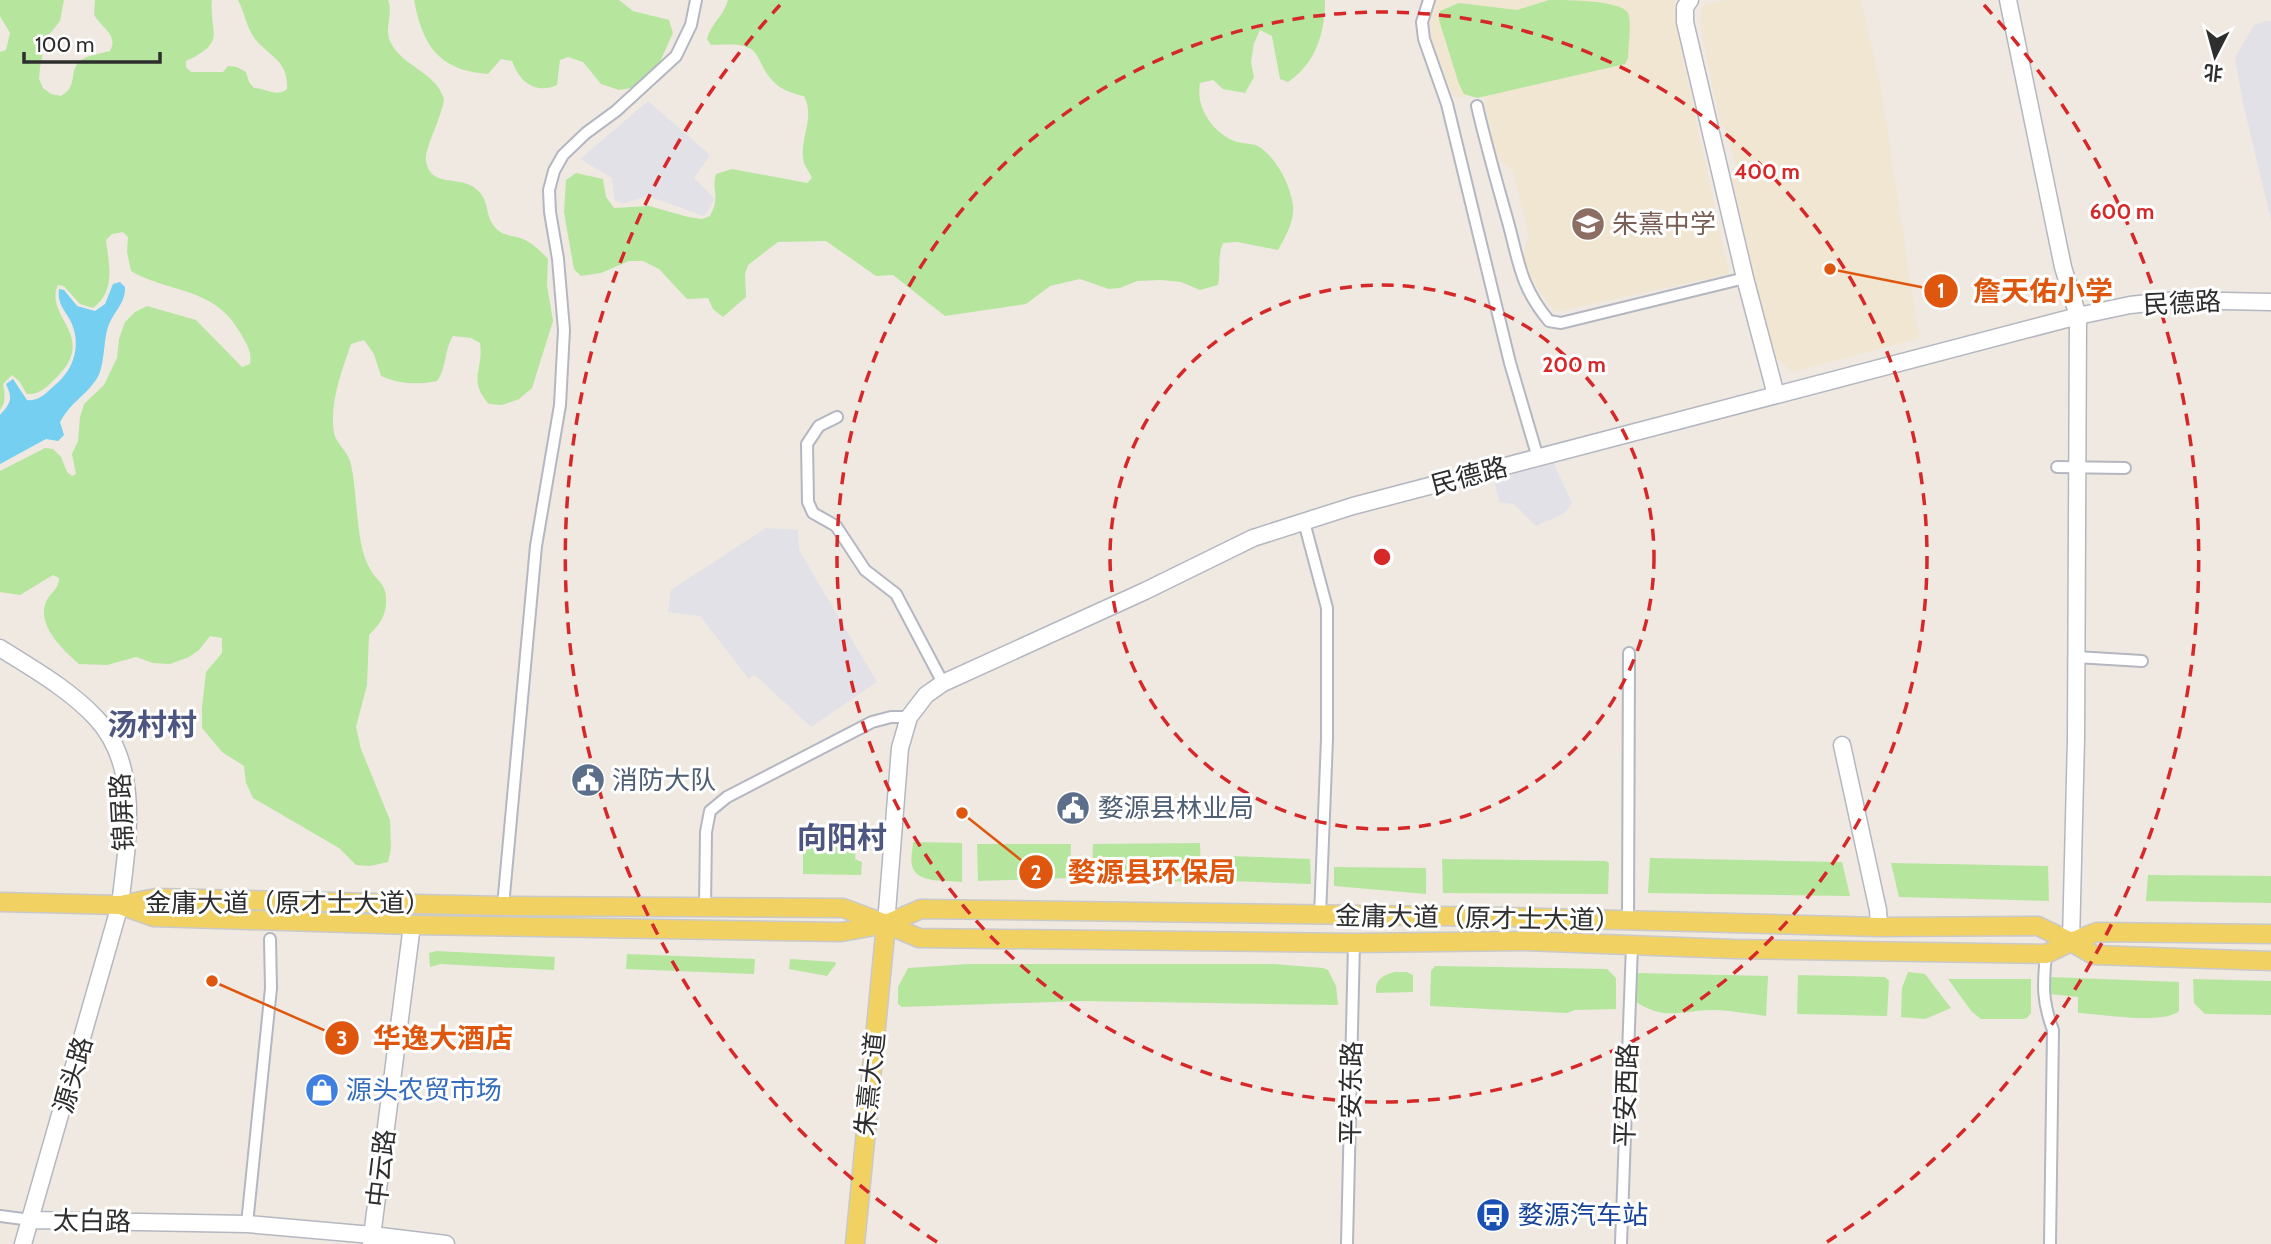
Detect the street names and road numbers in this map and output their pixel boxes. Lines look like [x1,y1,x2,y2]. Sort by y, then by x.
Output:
street label: 民德路 [2142,285,2222,321]
street label: 民德路 [1427,450,1511,502]
street label: 锦屏路 [104,772,140,852]
street label: 金庸大道（原才士大道） [145,887,431,919]
street label: 金庸大道（原才士大道） [1335,900,1621,936]
street label: 朱熹大道 [849,1031,891,1137]
street label: 源头路 [47,1033,99,1117]
street label: 平安东路 [1334,1041,1368,1145]
street label: 平安西路 [1608,1042,1644,1148]
street label: 中云路 [360,1127,402,1209]
street label: 太白路 [53,1204,131,1238]

